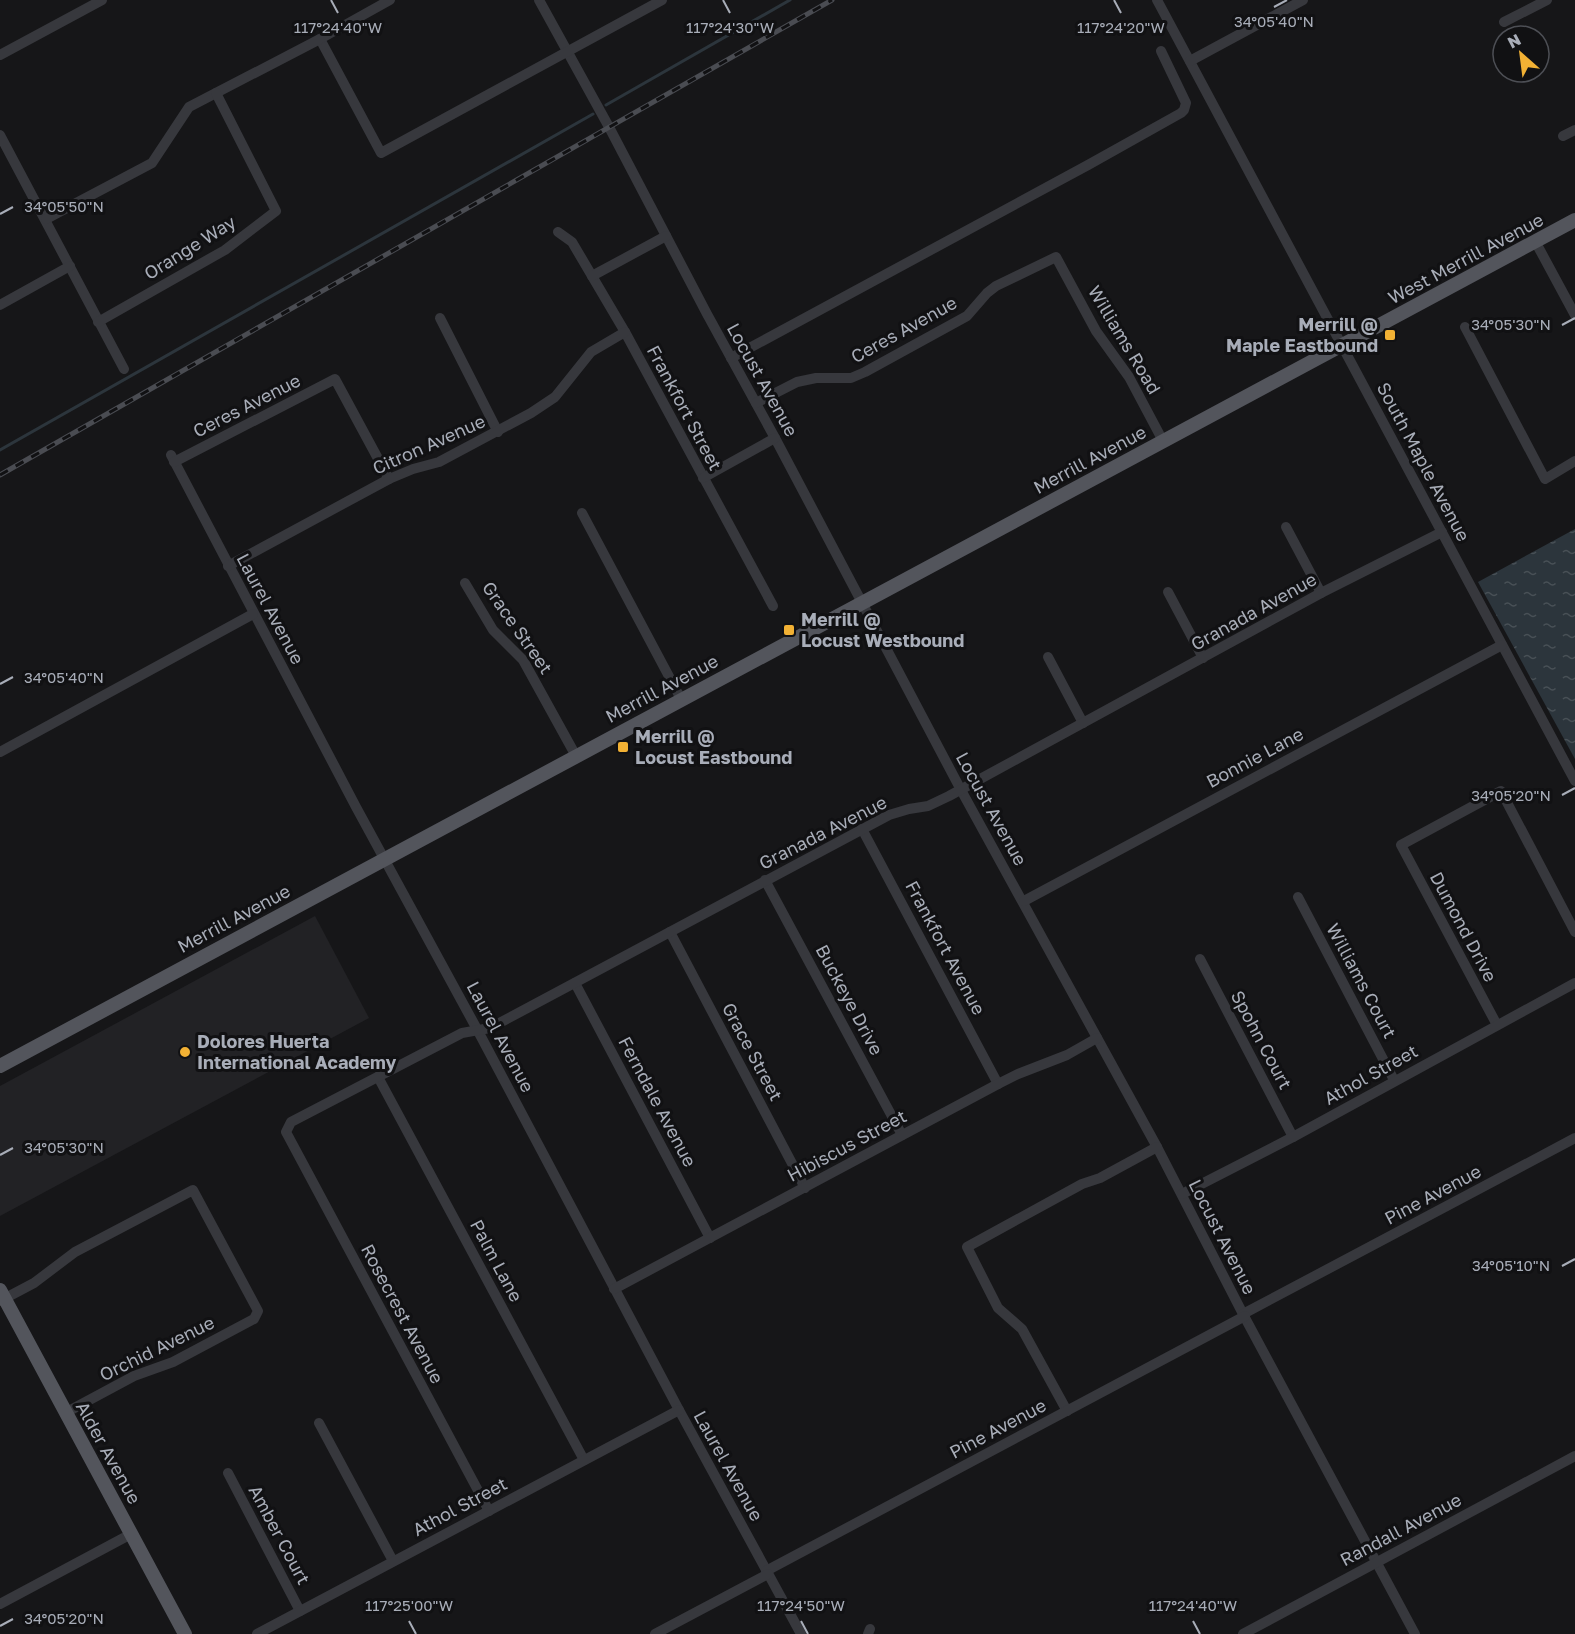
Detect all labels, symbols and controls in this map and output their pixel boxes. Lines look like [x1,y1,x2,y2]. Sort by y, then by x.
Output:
text: 34°05'40"N [1234,12,1314,30]
text: 117°24'40"W [294,18,382,36]
text: 117°24'30"W [686,18,774,36]
text: 117°24'20"W [1077,18,1165,36]
north arrow [1491,24,1551,84]
text: N [1504,29,1524,52]
text: 34°05'50"N [24,197,104,215]
street label: West Merrill Avenue [1384,208,1547,308]
street label: Orange Way [140,210,239,284]
street label: Williams Road [1084,281,1166,398]
street label: Ceres Avenue [847,291,960,367]
place label: Merrill @ Maple Eastbound [1226,313,1378,356]
text: 34°05'30"N [1471,315,1551,333]
street label: Locust Avenue [723,319,803,440]
marker: Merrill @ Maple Eastbound [1383,328,1397,342]
street label: Frankfort Street [643,341,727,474]
street label: Ceres Avenue [189,369,304,442]
street label: South Maple Avenue [1373,378,1475,545]
street label: Citron Avenue [369,409,488,479]
street label: Merrill Avenue [1029,420,1150,498]
street label: Laurel Avenue [232,549,309,668]
street label: Granada Avenue [1187,568,1320,655]
street label: Grace Street [478,577,558,678]
place label: Merrill @ Locust Westbound [801,608,964,651]
marker: Merrill @ Locust Westbound [782,623,796,637]
street label: Merrill Avenue [601,649,722,727]
text: 34°05'40"N [24,668,104,686]
street label: Bonnie Lane [1202,722,1307,792]
place label: Merrill @ Locust Eastbound [635,725,792,768]
marker: Merrill @ Locust Eastbound [616,740,630,754]
street label: Locust Avenue [952,748,1032,869]
text: 34°05'20"N [1471,786,1551,804]
street label: Granada Avenue [755,790,890,874]
street label: Dumond Drive [1426,868,1502,985]
street label: Frankfort Avenue [901,877,991,1018]
street label: Merrill Avenue [173,879,294,957]
street label: Williams Court [1322,919,1401,1042]
street label: Buckeye Drive [812,941,888,1059]
street label: Laurel Avenue [462,977,539,1096]
street label: Spohn Court [1227,986,1297,1093]
street label: Grace Street [718,999,788,1104]
place label: Dolores Huerta International Academy [197,1030,397,1073]
street label: Ferndale Avenue [614,1033,701,1170]
street label: Athol Street [1320,1039,1421,1109]
marker: Dolores Huerta International Academy [178,1045,192,1059]
street label: Hibiscus Street [783,1104,910,1186]
text: 34°05'30"N [24,1138,104,1156]
street label: Pine Avenue [1380,1159,1485,1229]
street label: Locust Avenue [1184,1175,1261,1298]
street label: Palm Lane [466,1216,528,1305]
street label: Rosecrest Avenue [357,1240,449,1387]
text: 34°05'10"N [1472,1256,1550,1274]
street label: Orchid Avenue [96,1311,218,1385]
street label: Pine Avenue [945,1393,1050,1463]
street label: Alder Avenue [72,1397,146,1508]
street label: Laurel Avenue [690,1407,768,1524]
street label: Athol Street [408,1472,511,1540]
street label: Amber Court [244,1481,315,1588]
street label: Randall Avenue [1336,1488,1465,1570]
text: 117°25'00"W [365,1596,453,1614]
text: 117°24'50"W [757,1596,845,1614]
text: 117°24'40"W [1149,1596,1237,1614]
text: 34°05'20"N [24,1609,104,1627]

